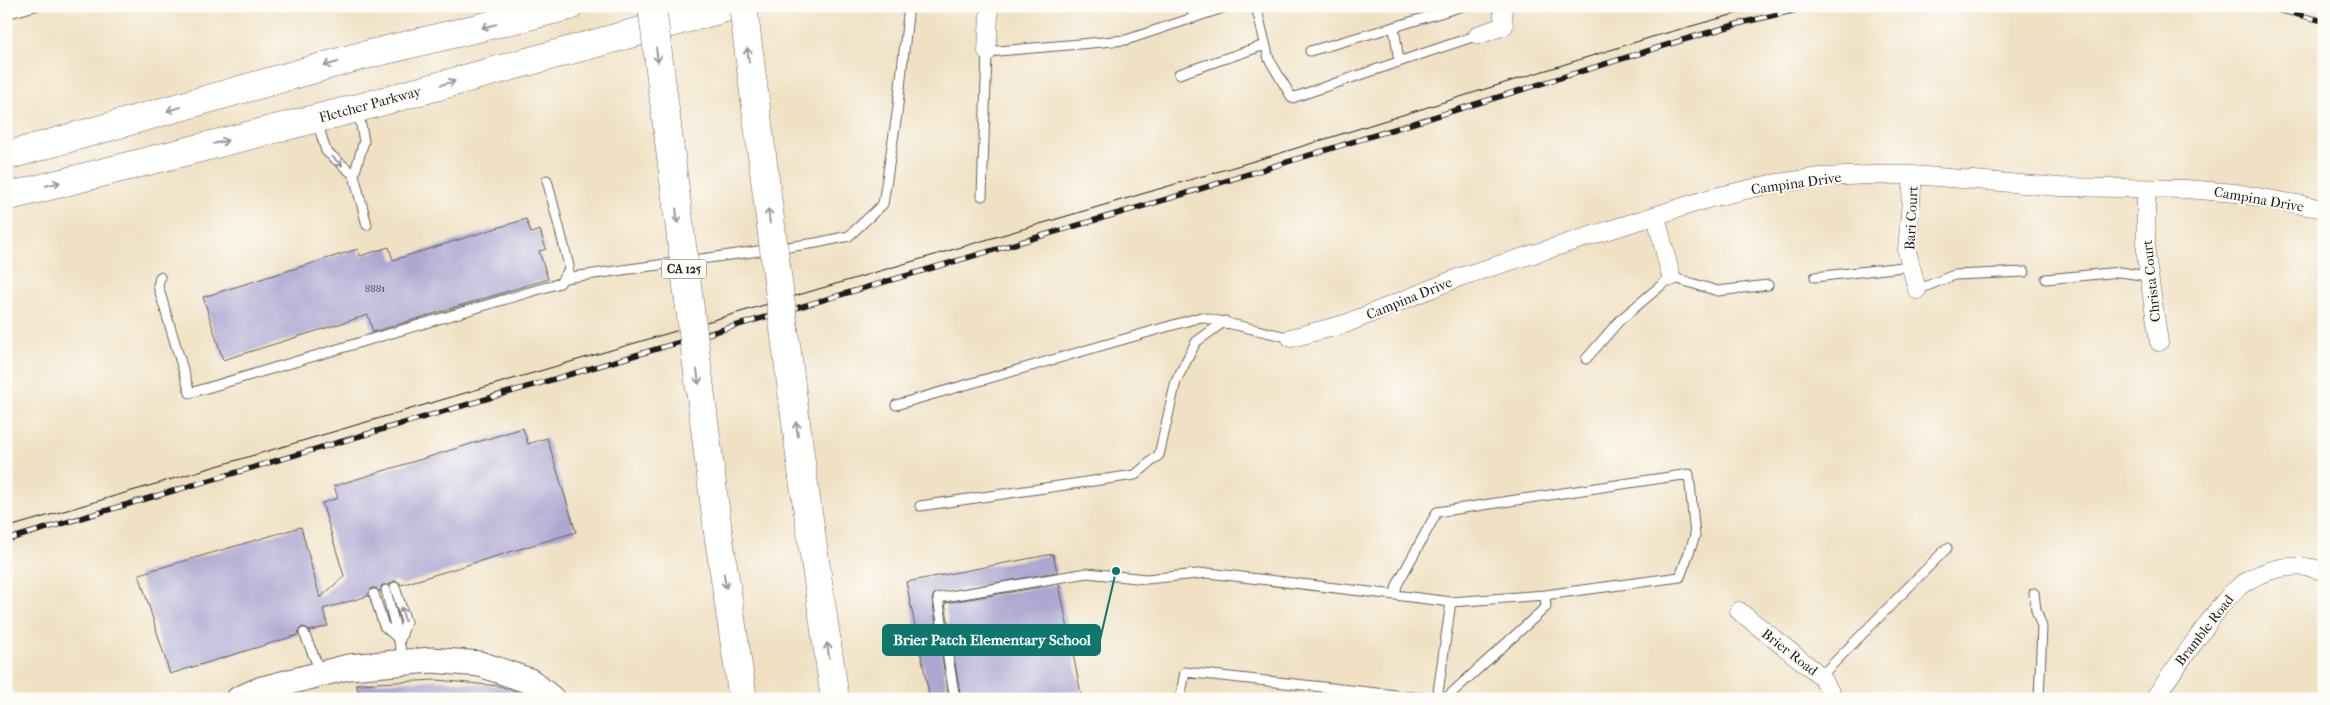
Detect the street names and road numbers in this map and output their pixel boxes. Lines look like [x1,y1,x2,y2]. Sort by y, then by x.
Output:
street label: Fletcher Parkway [317,83,424,126]
street label: Campina Drive [1750,169,1842,198]
street label: Campina Drive [2213,183,2305,216]
street label: Bari Court [1901,186,1922,250]
street label: Christa Court [2139,239,2164,323]
road number: CA 125 [662,260,706,278]
street label: Campina Drive [1364,274,1455,323]
street label: Bramble Road [2171,591,2238,669]
street label: Brier Road [1758,625,1821,680]

